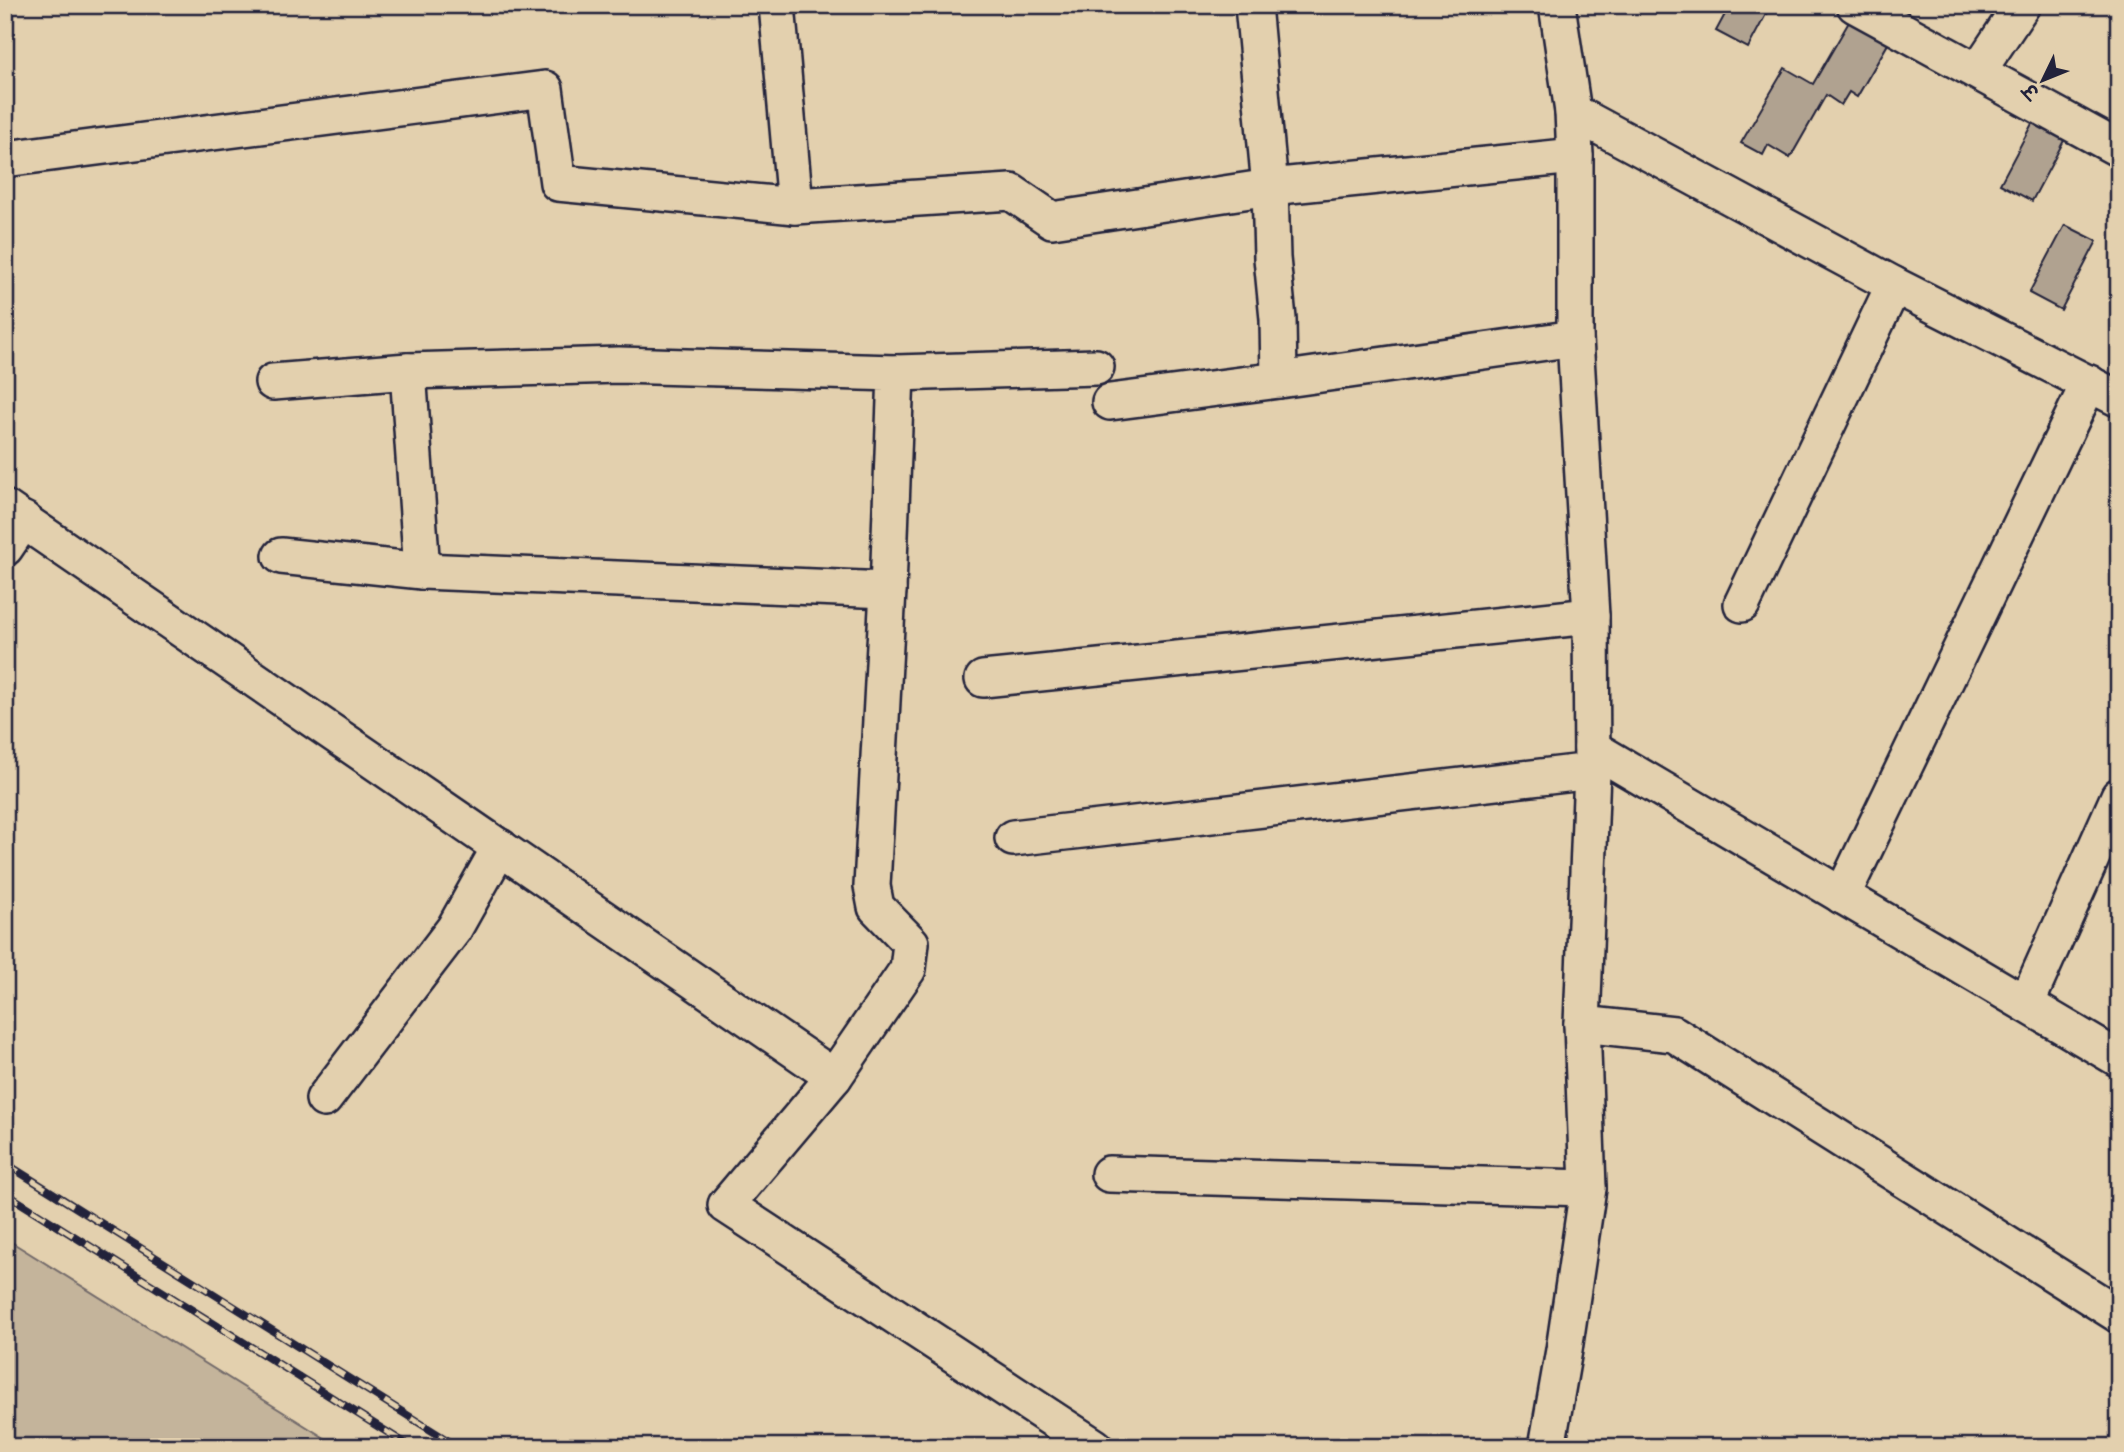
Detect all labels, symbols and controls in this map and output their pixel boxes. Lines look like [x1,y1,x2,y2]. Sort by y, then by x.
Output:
north arrow [2008,46,2078,116]
text: उ [2019,75,2047,103]

